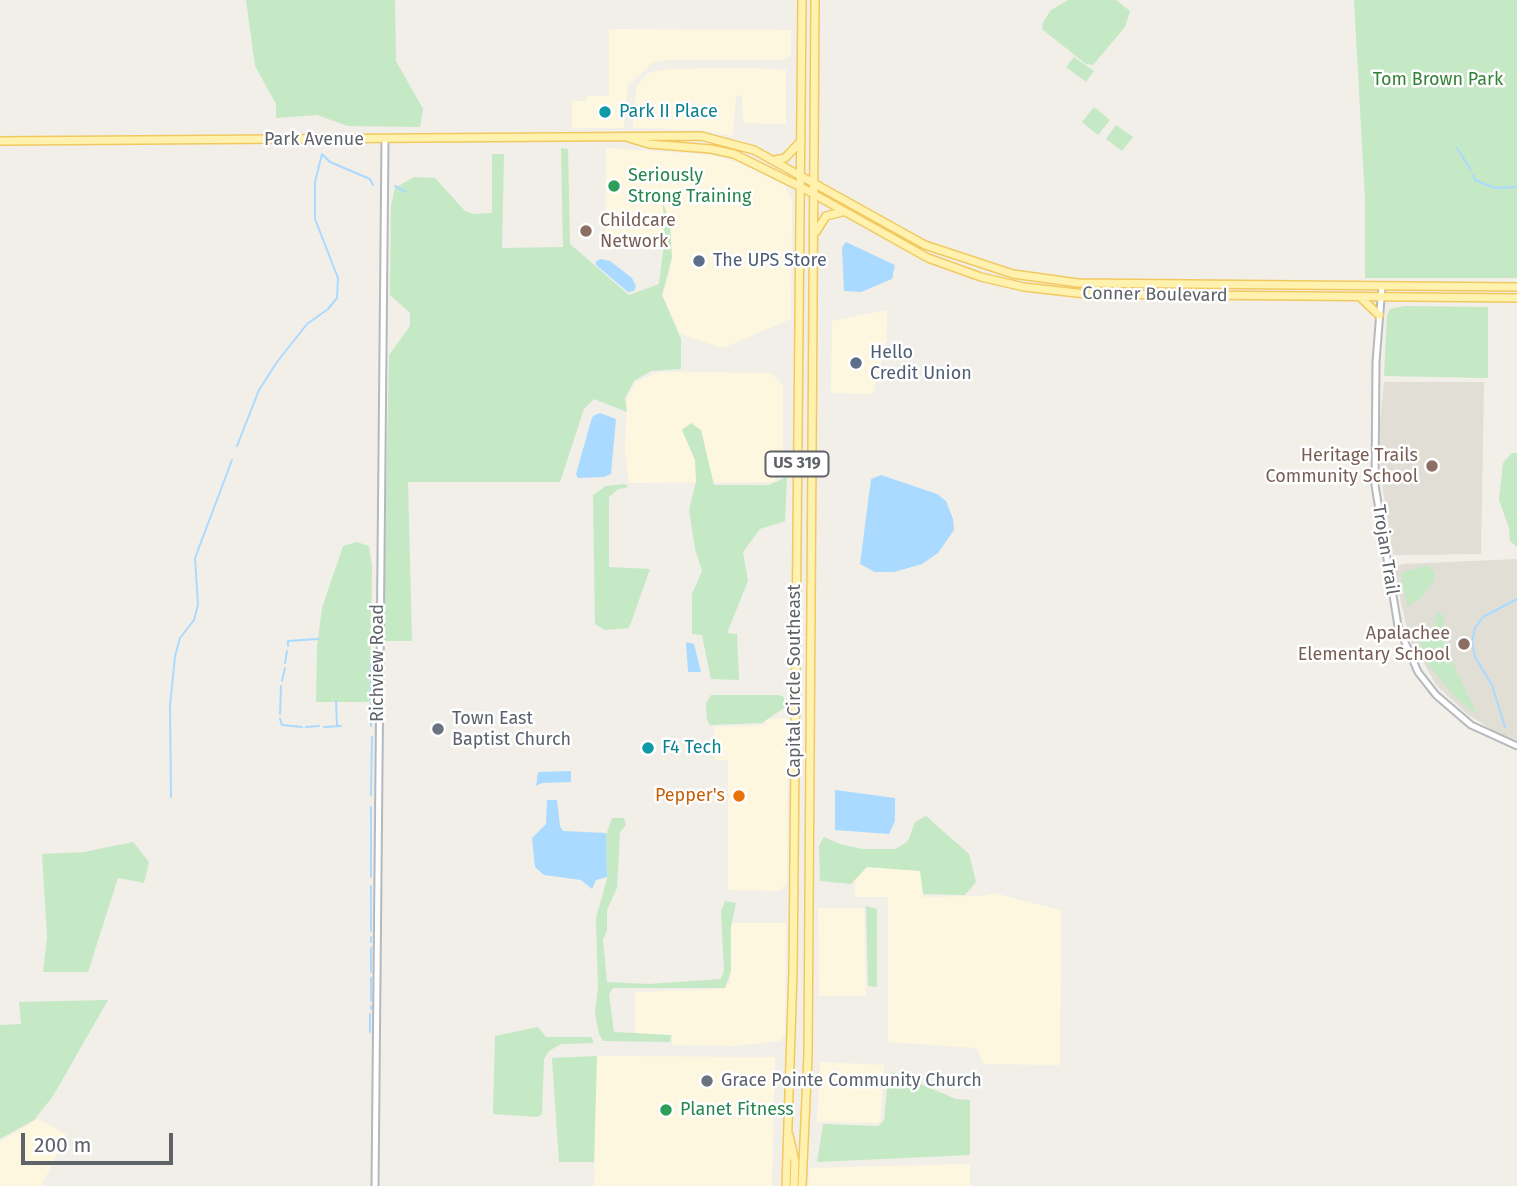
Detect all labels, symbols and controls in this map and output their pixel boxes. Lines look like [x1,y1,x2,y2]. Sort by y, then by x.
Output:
park label: Tom Brown Park [1373,69,1503,91]
place label: Park II Place [619,101,718,123]
marker: Park II Place [597,104,613,120]
street label: Park Avenue [264,129,364,151]
place label: Seriously Strong Training [628,165,751,208]
marker: Seriously Strong Training [606,178,622,194]
place label: Childcare Network [600,210,676,252]
marker: Childcare Network [578,223,594,239]
place label: The UPS Store [713,250,827,272]
marker: The UPS Store [691,253,707,269]
street label: Conner Boulevard [1082,283,1228,307]
place label: Hello Credit Union [870,342,972,384]
marker: Hello Credit Union [848,355,864,371]
place label: Heritage Trails Community School [1266,445,1418,488]
road number: US 319 [766,452,828,477]
marker: Heritage Trails Community School [1424,458,1440,474]
street label: Trojan Trail [1367,503,1403,597]
street label: Capital Circle Southeast [784,584,806,778]
street label: Richview Road [367,604,389,722]
place label: Apalachee Elementary School [1298,623,1450,666]
marker: Apalachee Elementary School [1456,636,1472,652]
place label: Town East Baptist Church [452,708,571,750]
marker: Town East Baptist Church [430,721,446,737]
place label: F4 Tech [662,737,722,759]
marker: F4 Tech [640,740,656,756]
place label: Pepper's [655,785,725,807]
marker: Pepper's [731,788,747,804]
place label: Grace Pointe Community Church [721,1070,982,1092]
marker: Grace Pointe Community Church [699,1073,715,1089]
place label: Planet Fitness [680,1099,794,1121]
marker: Planet Fitness [658,1102,674,1118]
scale bar [24,1120,177,1164]
text: 200 m [34,1132,91,1158]

